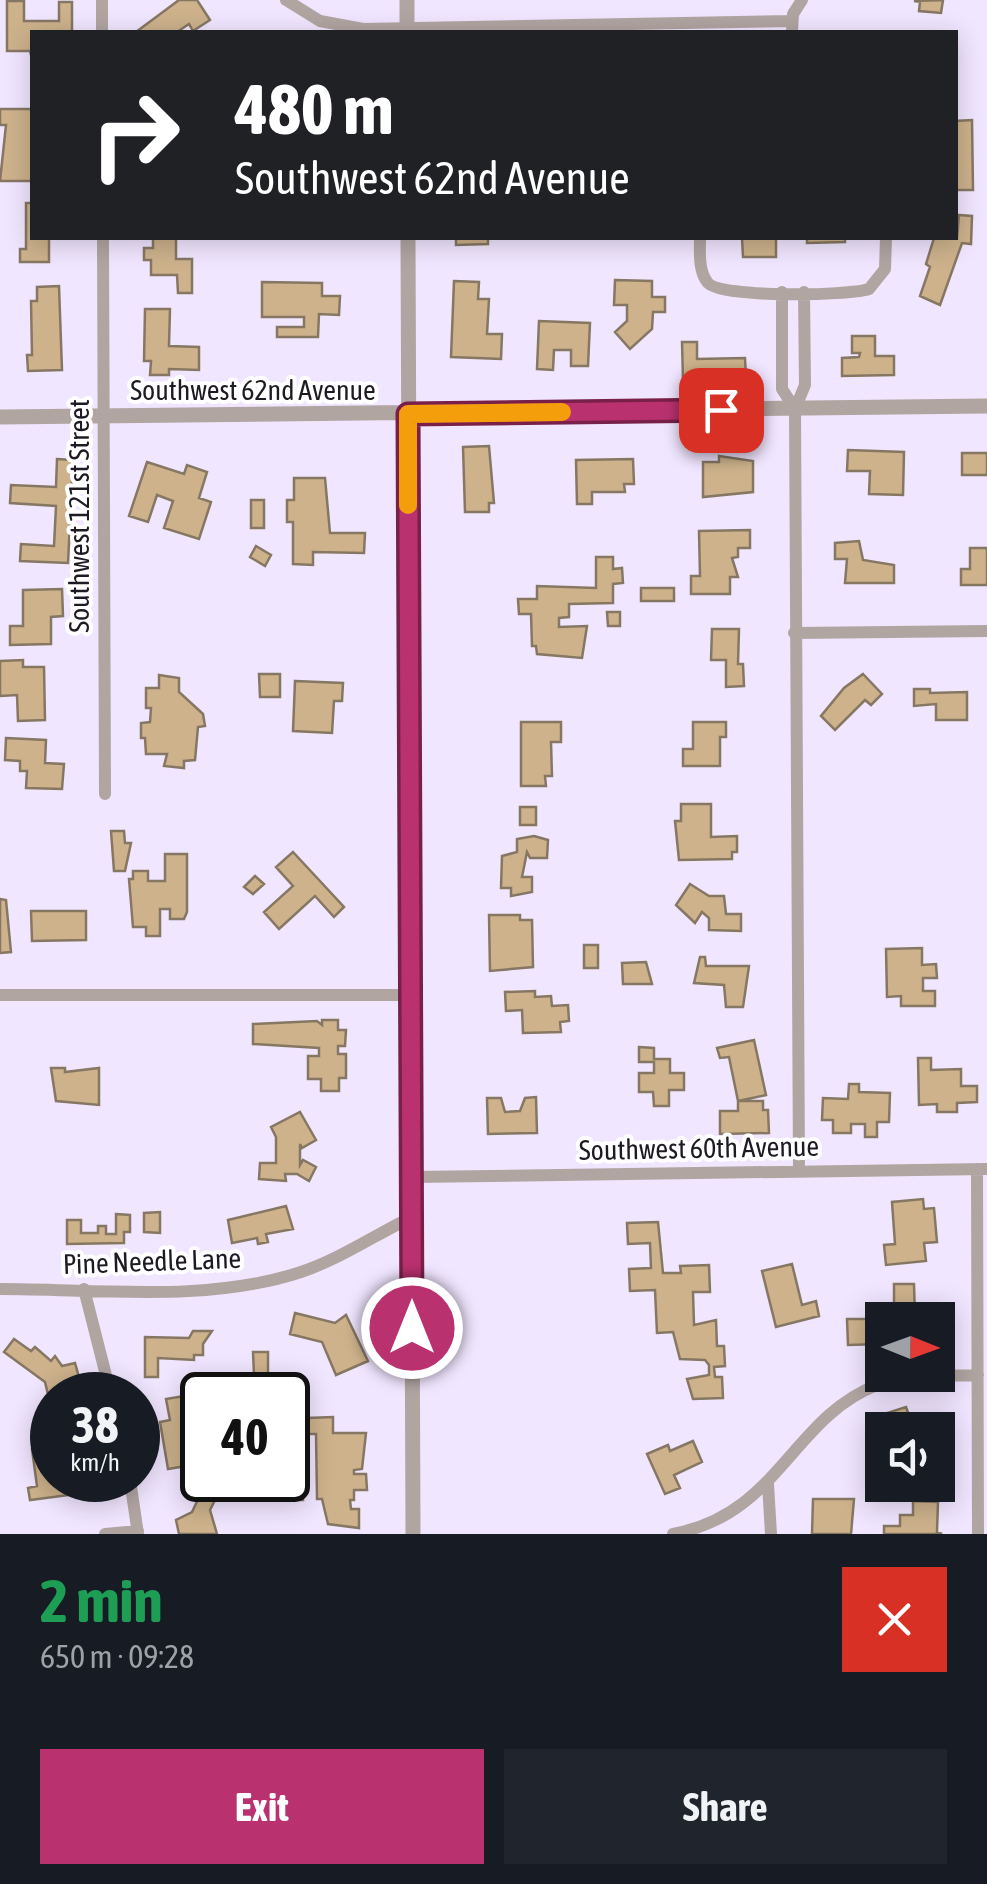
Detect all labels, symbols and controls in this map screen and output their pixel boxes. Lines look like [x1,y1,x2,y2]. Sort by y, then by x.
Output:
text: 480 m [235,69,394,149]
icon: right [70,70,200,200]
text: Southwest 62nd Avenue [235,152,630,204]
pin [679,368,764,453]
street label: Southwest 62nd Avenue [130,374,376,406]
icon: arrive [694,383,749,438]
street label: Southwest 121st Street [63,399,95,633]
street label: Southwest 60th Avenue [579,1130,819,1166]
street label: Pine Needle Lane [62,1242,242,1280]
position arrow [360,1276,464,1380]
north arrow [865,1302,955,1392]
map controls [865,1302,955,1502]
speed limit sign: 40 [180,1372,310,1502]
text: 38 [71,1396,118,1454]
button: sound [865,1412,955,1502]
text: km/h [70,1448,120,1476]
text: 2 min [40,1566,163,1635]
button: close [842,1567,947,1672]
text: 650 m · 09:28 [40,1638,194,1675]
button: Exit [40,1749,484,1864]
button: Share [504,1749,947,1864]

